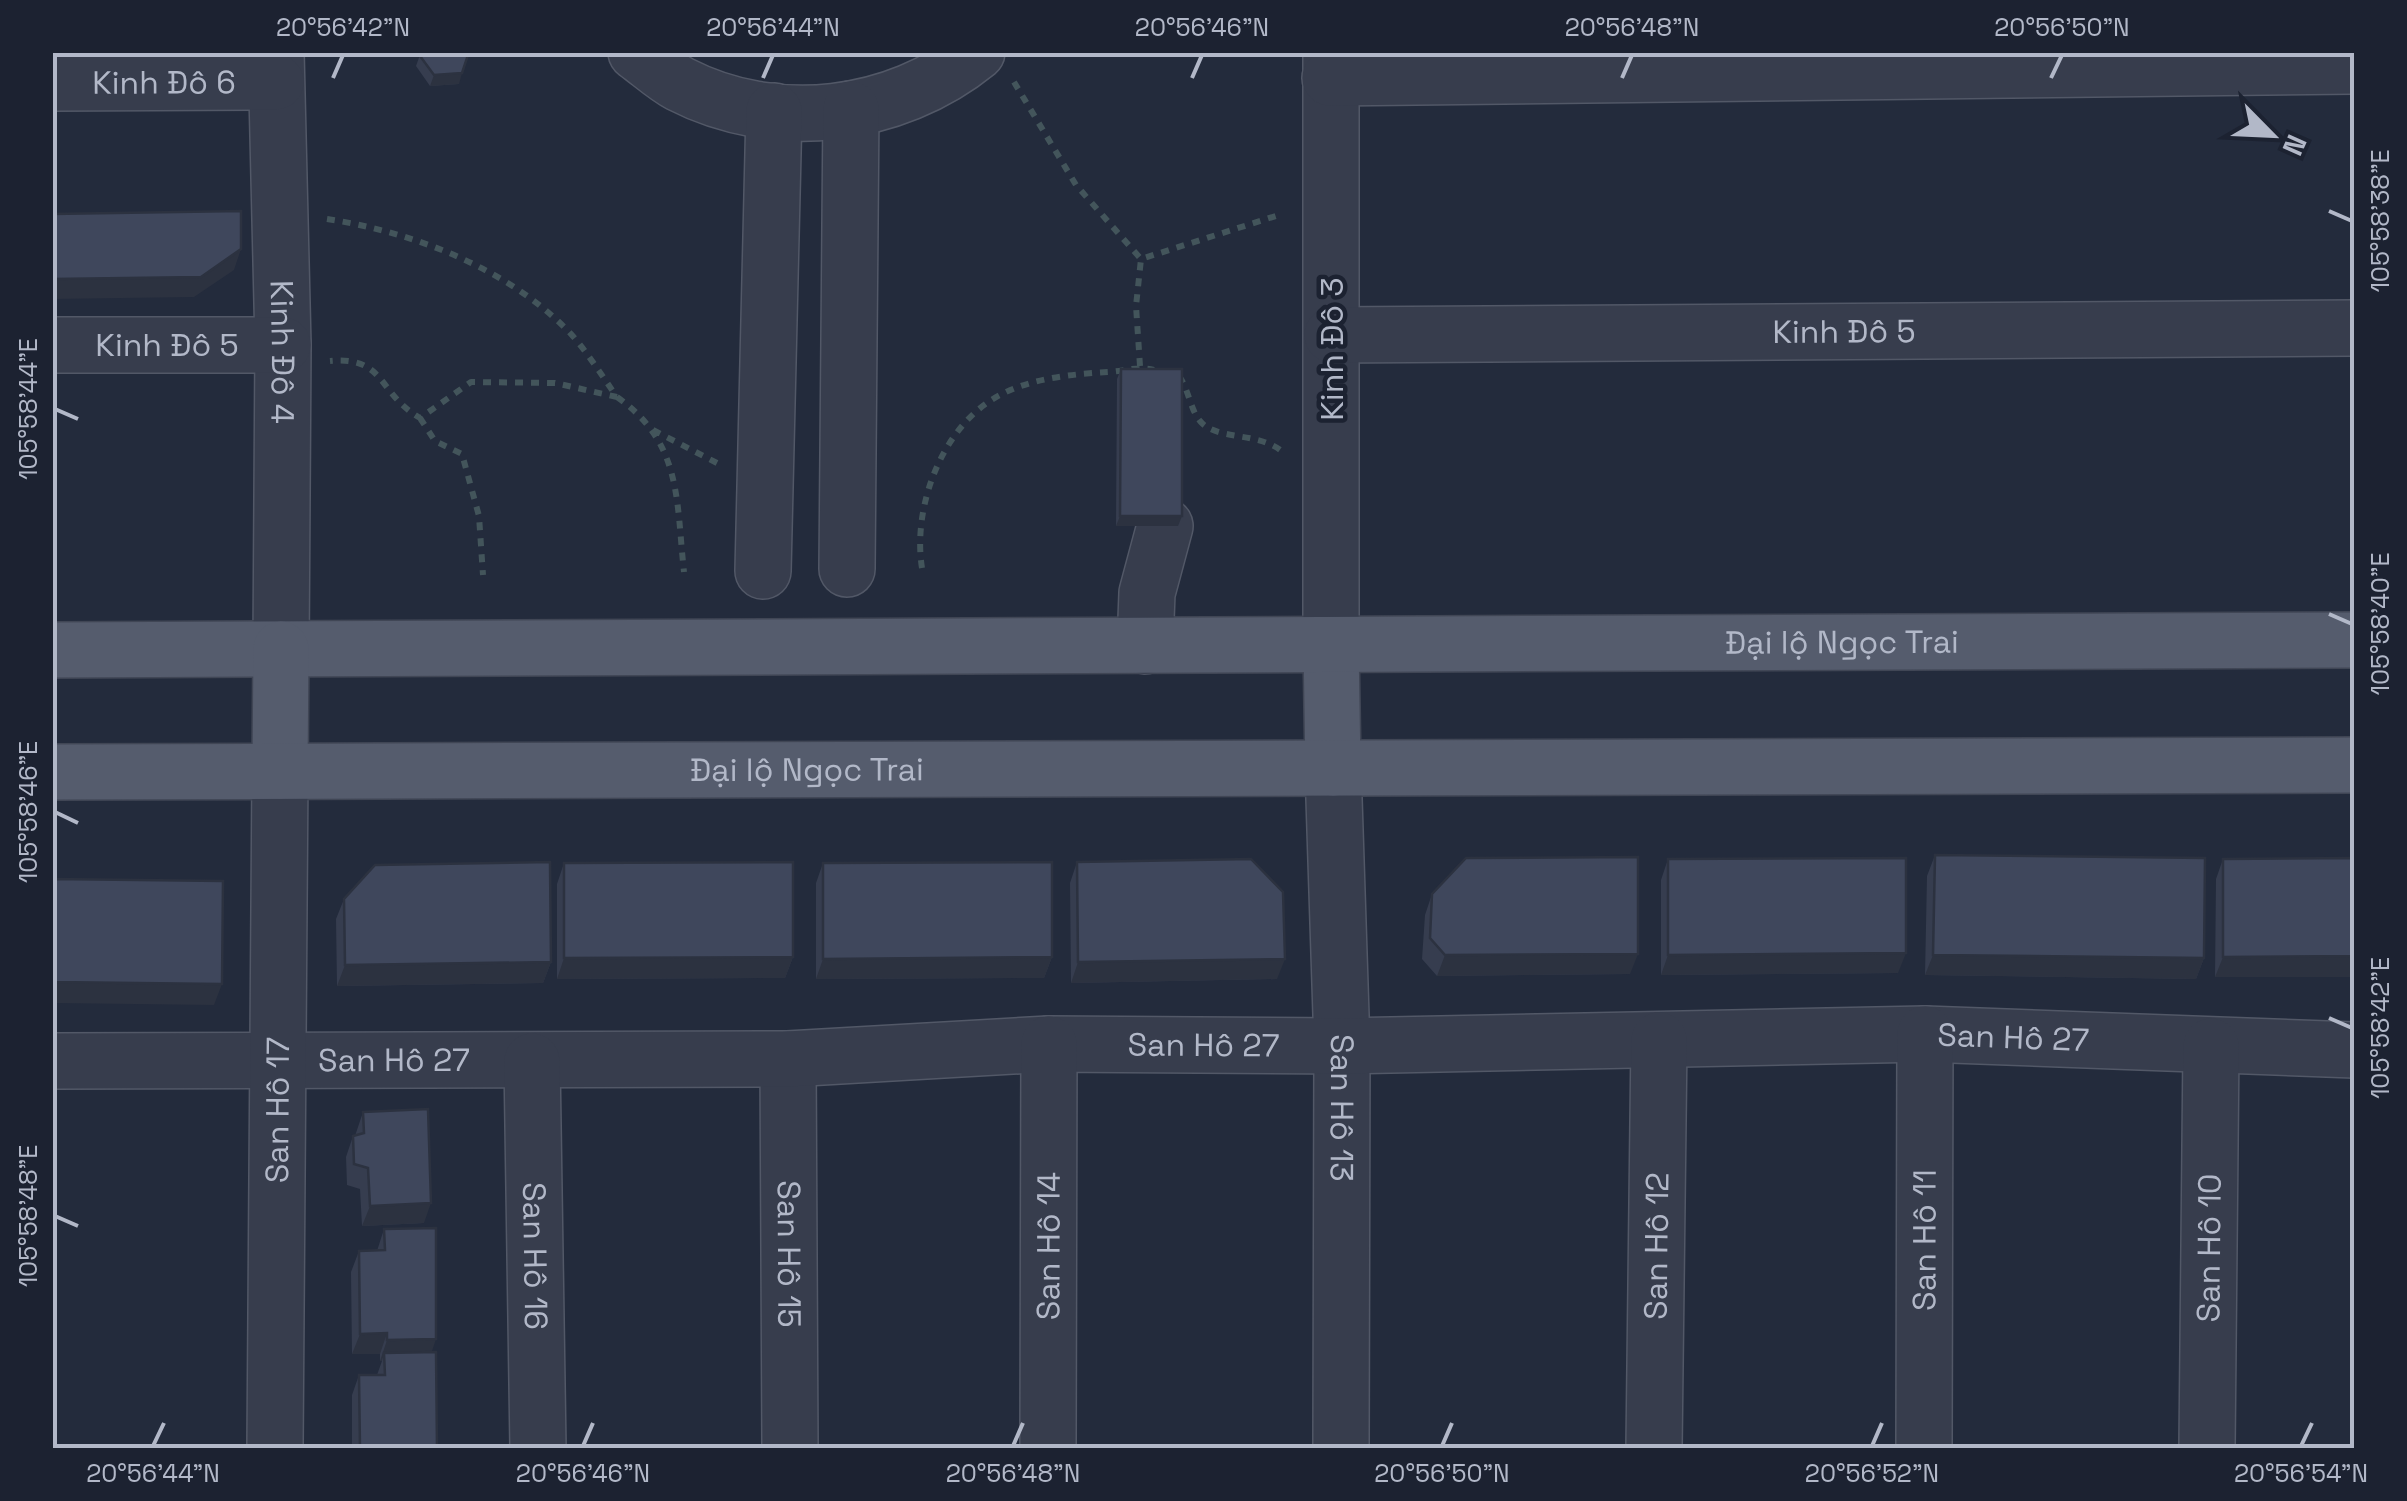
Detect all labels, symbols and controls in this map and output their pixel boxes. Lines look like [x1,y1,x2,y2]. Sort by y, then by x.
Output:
text: 20°56'42"N [276,11,410,43]
text: 20°56'44"N [706,11,840,43]
text: 20°56'46"N [1135,11,1269,43]
text: 20°56'48"N [1565,11,1699,43]
text: 20°56'50"N [1994,11,2130,43]
street label: Kinh Đô 6 [92,62,236,103]
north arrow [2222,85,2322,185]
text: N [2275,129,2315,161]
text: 105°58'38"E [2364,149,2396,293]
street label: Kinh Đô 3 [1312,277,1352,421]
street label: Kinh Đô 4 [261,279,303,424]
street label: Kinh Đô 5 [1772,311,1916,352]
street label: Kinh Đô 5 [95,325,239,365]
text: 105°58'44"E [12,338,44,480]
text: 105°58'40"E [2364,552,2396,696]
street label: Đại lộ Ngọc Trai [1725,622,1959,663]
text: 105°58'46"E [12,741,44,883]
street label: Đại lộ Ngọc Trai [690,749,924,790]
text: 105°58'42"E [2364,957,2396,1099]
street label: San Hô 27 [1937,1014,2090,1060]
street label: San Hô 27 [1127,1025,1280,1066]
street label: San Hô 13 [1322,1033,1362,1182]
street label: San Hô 17 [257,1037,298,1183]
street label: San Hô 27 [318,1040,470,1080]
text: 105°58'48"E [12,1145,44,1287]
street label: San Hô 11 [1904,1169,1945,1311]
street label: San Hô 14 [1028,1172,1069,1320]
street label: San Hô 12 [1636,1172,1677,1320]
street label: San Hô 10 [2188,1173,2230,1323]
street label: San Hô 15 [769,1180,809,1328]
street label: San Hô 16 [514,1182,556,1330]
text: 20°56'44"N [86,1457,220,1489]
text: 20°56'46"N [516,1457,650,1489]
text: 20°56'48"N [946,1457,1080,1489]
text: 20°56'50"N [1374,1457,1510,1489]
text: 20°56'52"N [1805,1457,1939,1489]
text: 20°56'54"N [2234,1457,2368,1489]

